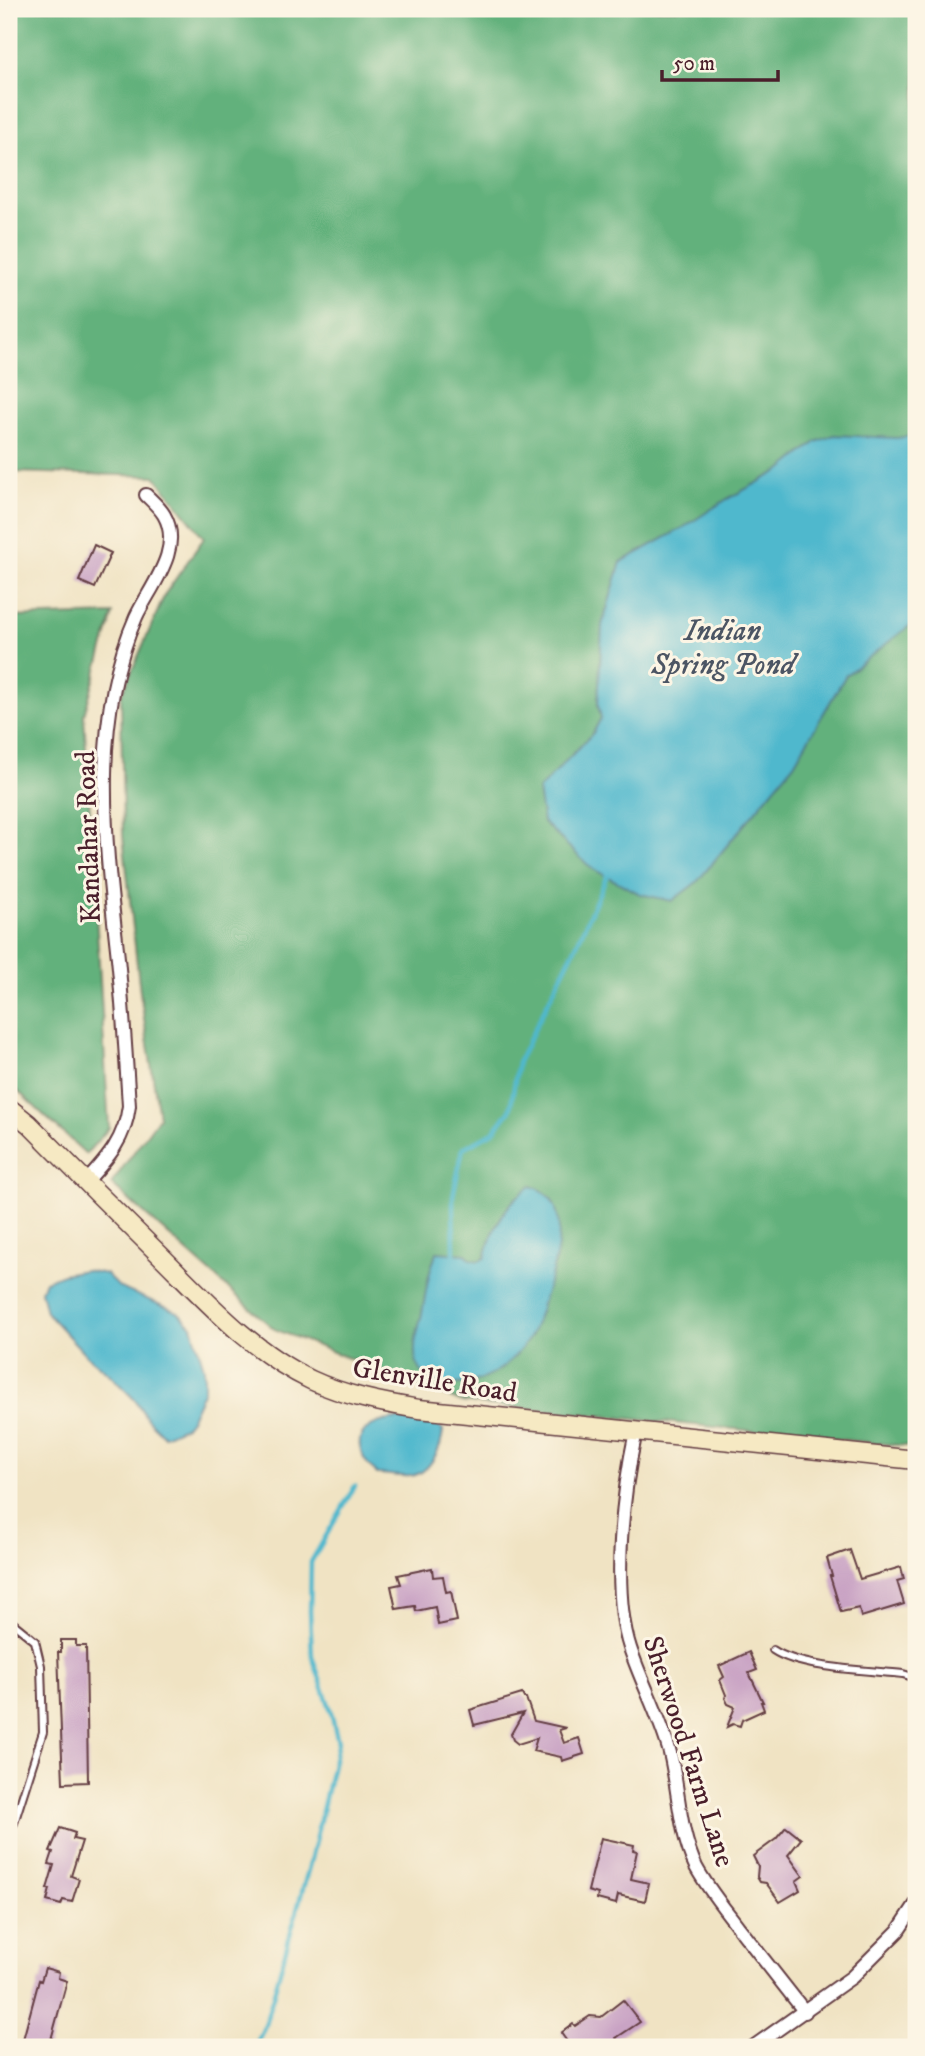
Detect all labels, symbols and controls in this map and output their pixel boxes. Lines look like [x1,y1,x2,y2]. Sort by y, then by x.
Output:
scale bar [662,38,778,82]
text: 50 m [673,51,715,77]
water label: Indian Spring Pond [650,613,800,684]
street label: Kandahar Road [68,750,109,924]
street label: Glenville Road [350,1350,519,1411]
street label: Sherwood Farm Lane [635,1632,742,1871]

